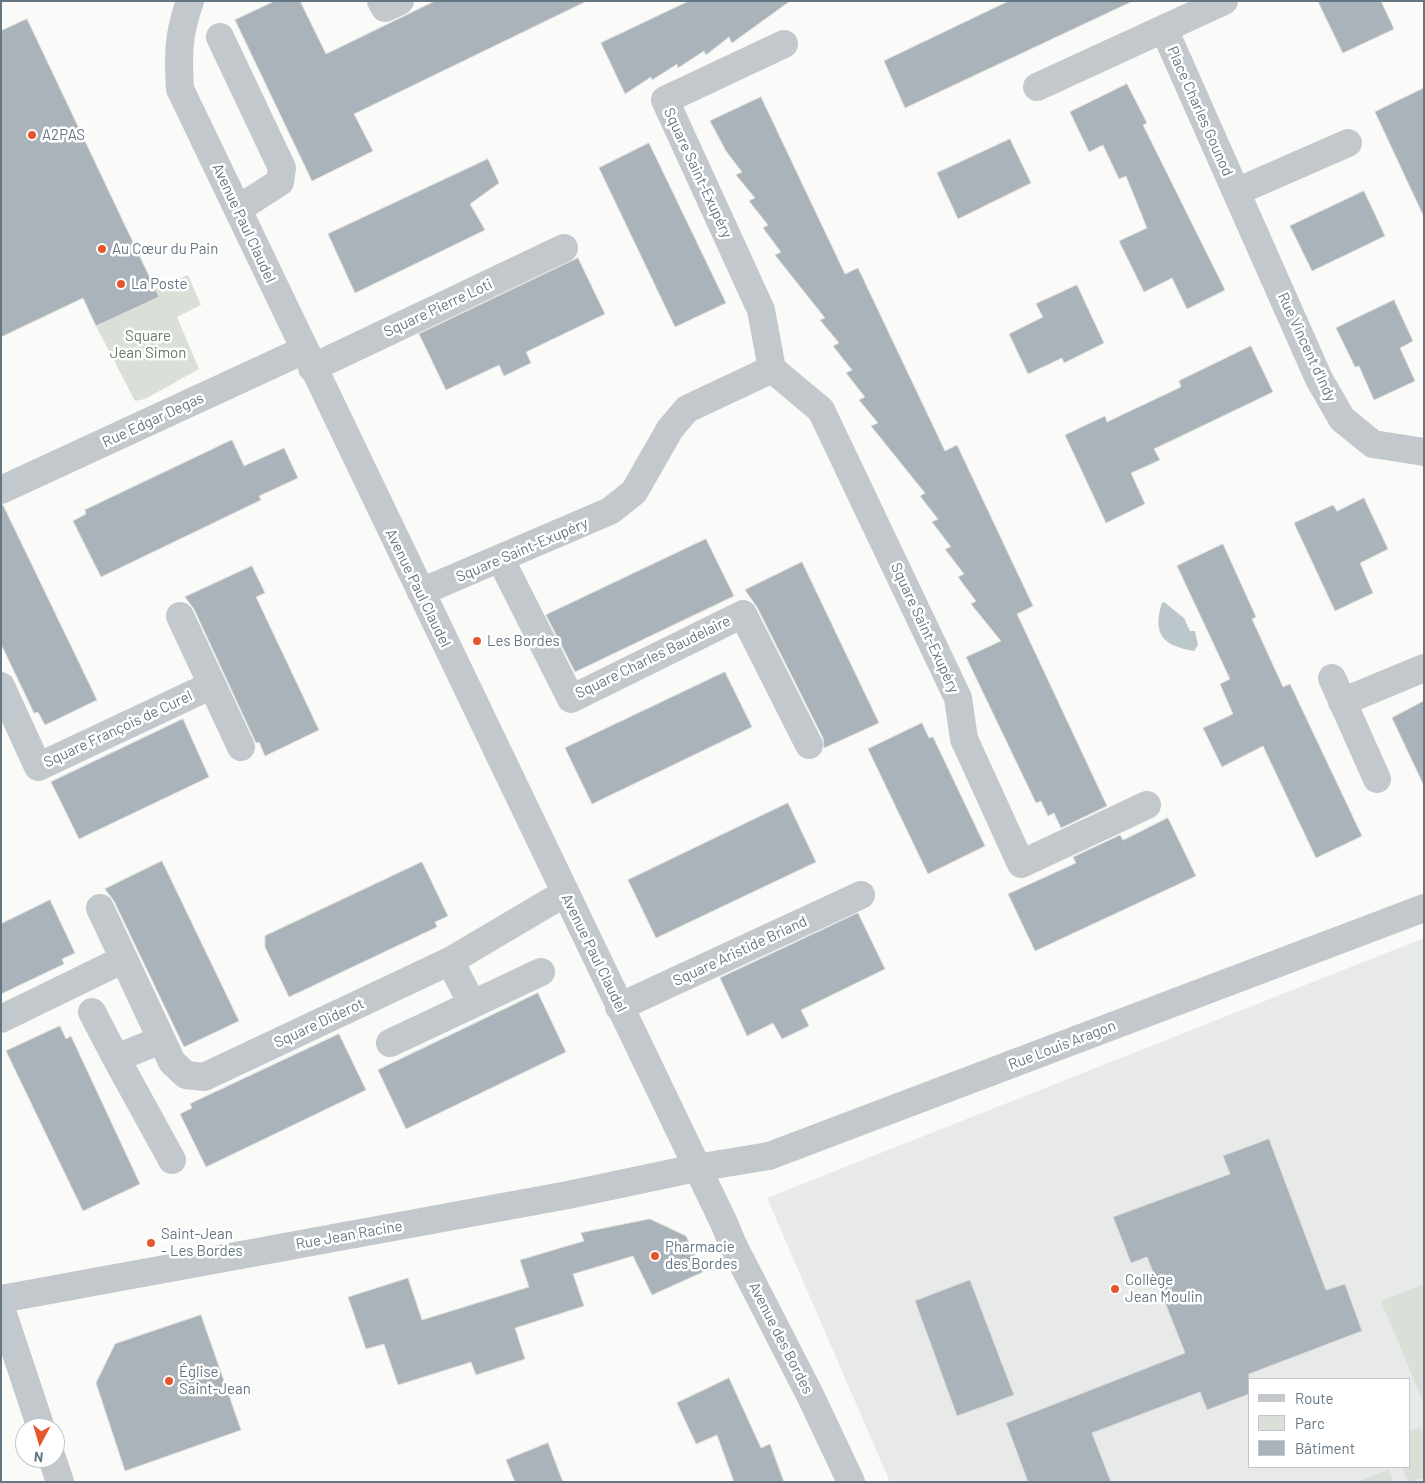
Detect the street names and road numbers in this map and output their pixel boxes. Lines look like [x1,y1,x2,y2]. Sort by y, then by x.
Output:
street label: Place Charles Gounod [1163,43,1237,179]
street label: Square Saint-Exupéry [660,105,736,241]
street label: Avenue Paul Claudel [208,160,280,286]
street label: Square Pierre Loti [381,275,495,341]
street label: Rue Vincent d'Indy [1274,290,1340,404]
street label: Rue Edgar Degas [99,389,207,451]
street label: Square Saint-Exupéry [453,514,591,586]
street label: Avenue Paul Claudel [382,526,454,650]
street label: Square Saint-Exupéry [887,560,963,696]
street label: Square Charles Baudelaire [572,612,734,702]
street label: Square François de Curel [41,687,195,771]
street label: Avenue Paul Claudel [558,891,630,1015]
street label: Square Aristide Briand [670,912,810,990]
street label: Square Diderot [271,994,367,1052]
street label: Rue Louis Aragon [1006,1016,1118,1074]
street label: Rue Jean Racine [294,1217,404,1253]
street label: Avenue des Bordes [745,1279,817,1397]

